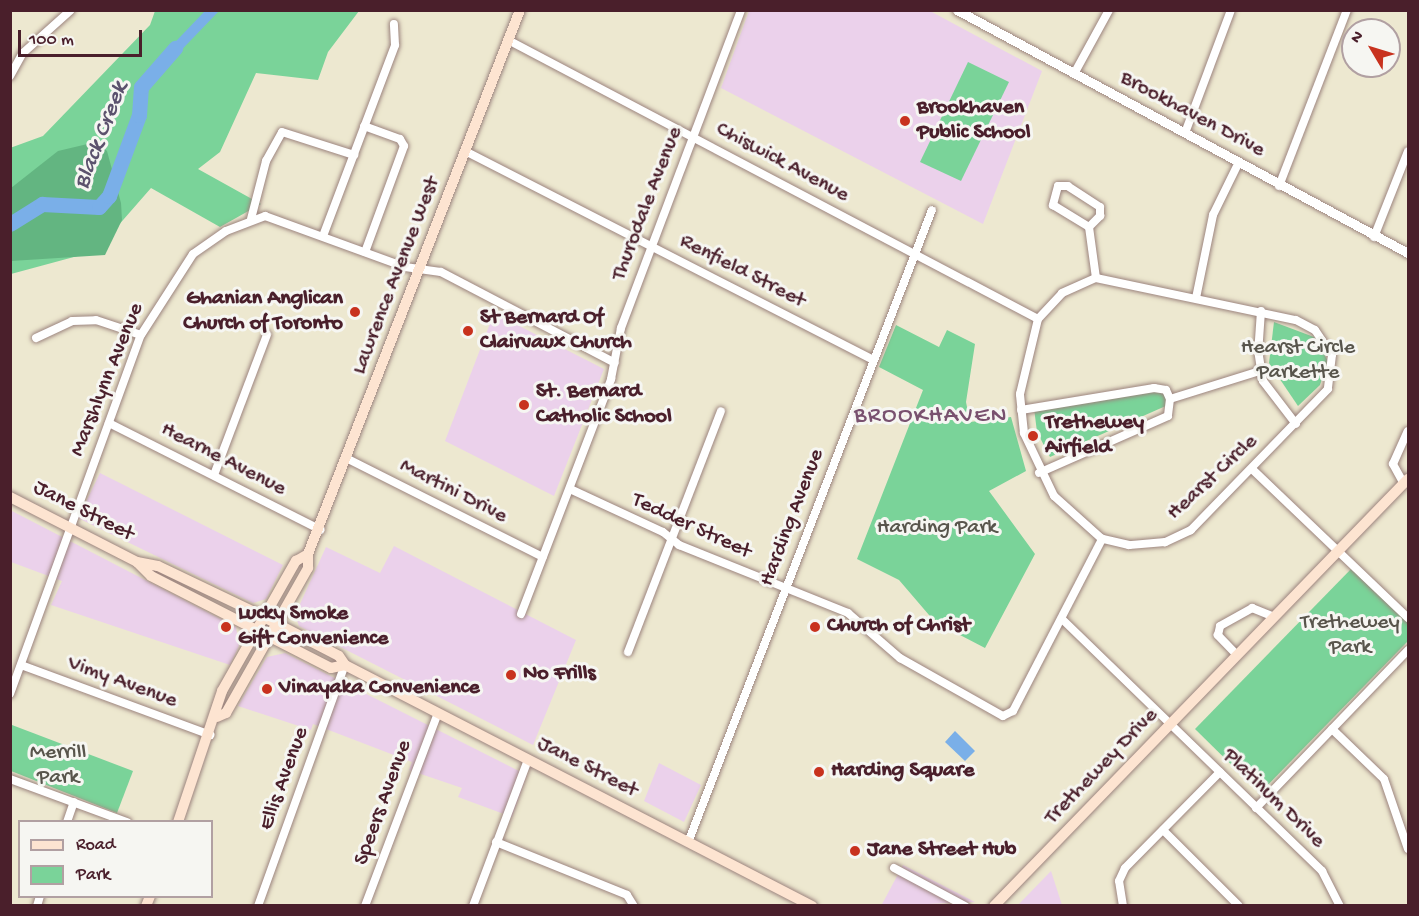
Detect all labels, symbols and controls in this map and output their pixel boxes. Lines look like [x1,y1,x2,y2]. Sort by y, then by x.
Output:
scale bar [21,18,146,56]
north arrow [1341,18,1401,78]
text: N [1347,28,1369,48]
text: 100 m [29,30,74,51]
street label: Brookhaven Drive [1115,66,1269,164]
water label: Black Creek [68,78,136,194]
place label: Brookhaven Public School [917,95,1031,146]
marker: Brookhaven Public School [898,114,912,128]
street label: Chiswick Avenue [711,117,853,209]
street label: Thurodale Avenue [607,123,689,285]
street label: Lawrence Avenue West [347,173,447,379]
street label: Renfield Street [675,229,809,315]
place label: Ghanian Anglican Church of Toronto [183,286,343,338]
street label: Marshlynn Avenue [65,299,151,461]
marker: Ghanian Anglican Church of Toronto [348,305,362,319]
place label: St Bernard Of Clairvaux Church [480,305,632,356]
marker: St Bernard Of Clairvaux Church [461,324,475,338]
park label: Hearst Circle Parkette [1241,335,1355,386]
place label: St. Bernard Catholic School [536,379,672,430]
marker: St. Bernard Catholic School [517,398,531,412]
district label: BROOKHAVEN [854,403,1008,431]
place label: Trethewey Airfield [1045,410,1144,462]
street label: Hearne Avenue [156,417,290,503]
marker: Trethewey Airfield [1026,429,1040,443]
street label: Hearst Circle [1162,429,1264,527]
street label: Harding Avenue [755,446,831,590]
street label: Martini Drive [395,454,511,530]
street label: Jane Street [28,475,138,549]
street label: Tedder Street [627,488,755,566]
park label: Harding Park [877,516,997,542]
place label: Lucky Smoke Gift Convenience [238,601,388,652]
park label: Trethewey Park [1301,610,1399,662]
place label: Church of Christ [827,614,970,640]
marker: Lucky Smoke Gift Convenience [219,620,233,634]
marker: Church of Christ [808,620,822,634]
street label: Vimy Avenue [64,651,180,715]
place label: No Frills [523,662,596,688]
marker: No Frills [504,668,518,682]
place label: Vinayaka Convenience [279,676,480,702]
marker: Vinayaka Convenience [260,682,274,696]
street label: Trethewey Drive [1040,703,1164,831]
street label: Ellis Avenue [254,724,316,834]
street label: Jane Street [532,731,642,805]
street label: Speers Avenue [349,737,419,869]
park label: Merrill Park [30,740,86,792]
street label: Platinum Drive [1216,743,1330,855]
place label: Harding Square [831,759,974,785]
marker: Harding Square [812,765,826,779]
legend [18,820,213,898]
text: Road [76,835,115,856]
place label: Jane Street Hub [867,838,1016,864]
marker: Jane Street Hub [848,844,862,858]
text: Park [76,865,110,886]

